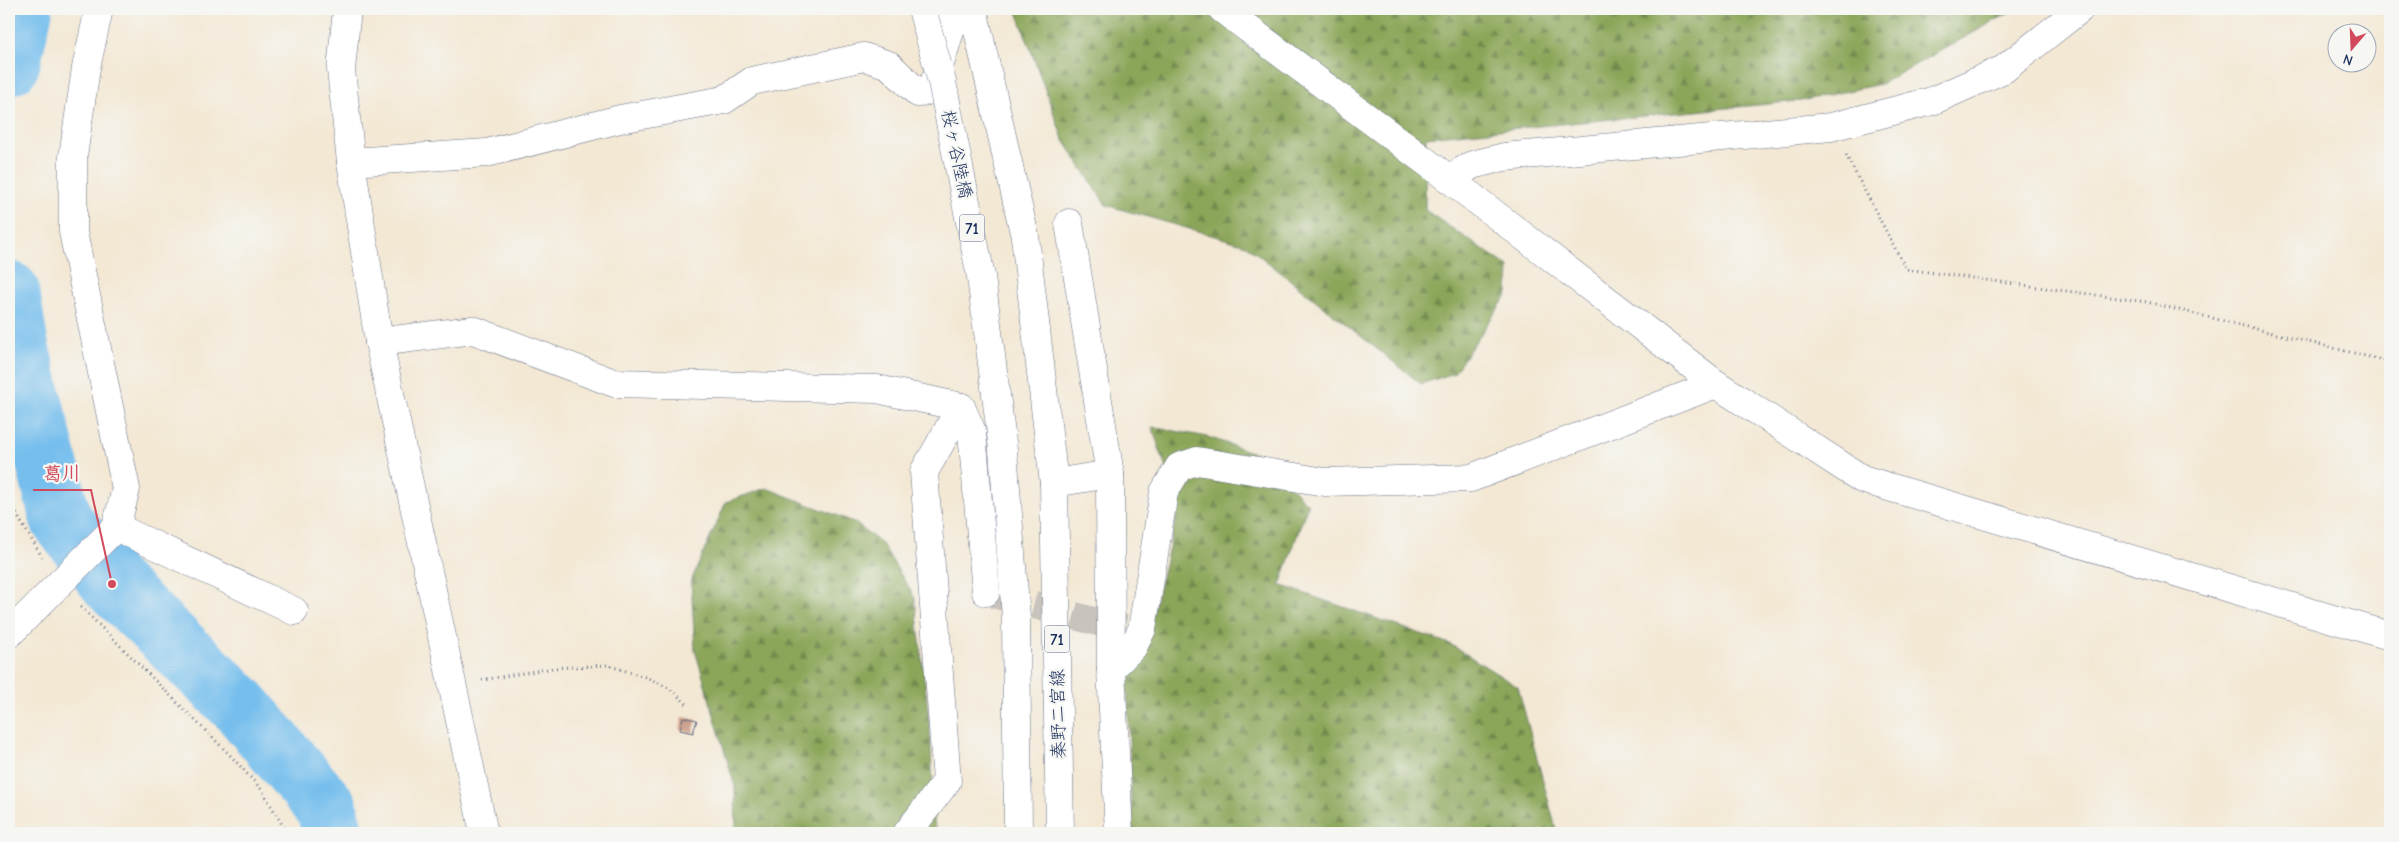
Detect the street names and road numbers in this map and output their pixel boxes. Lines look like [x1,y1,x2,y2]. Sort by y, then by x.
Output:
street label: 桜ヶ谷陸橋 [937,108,976,200]
road number: 71 [960,214,984,242]
road number: 71 [1044,626,1070,652]
street label: 秦野二宮線 [1047,669,1070,759]

